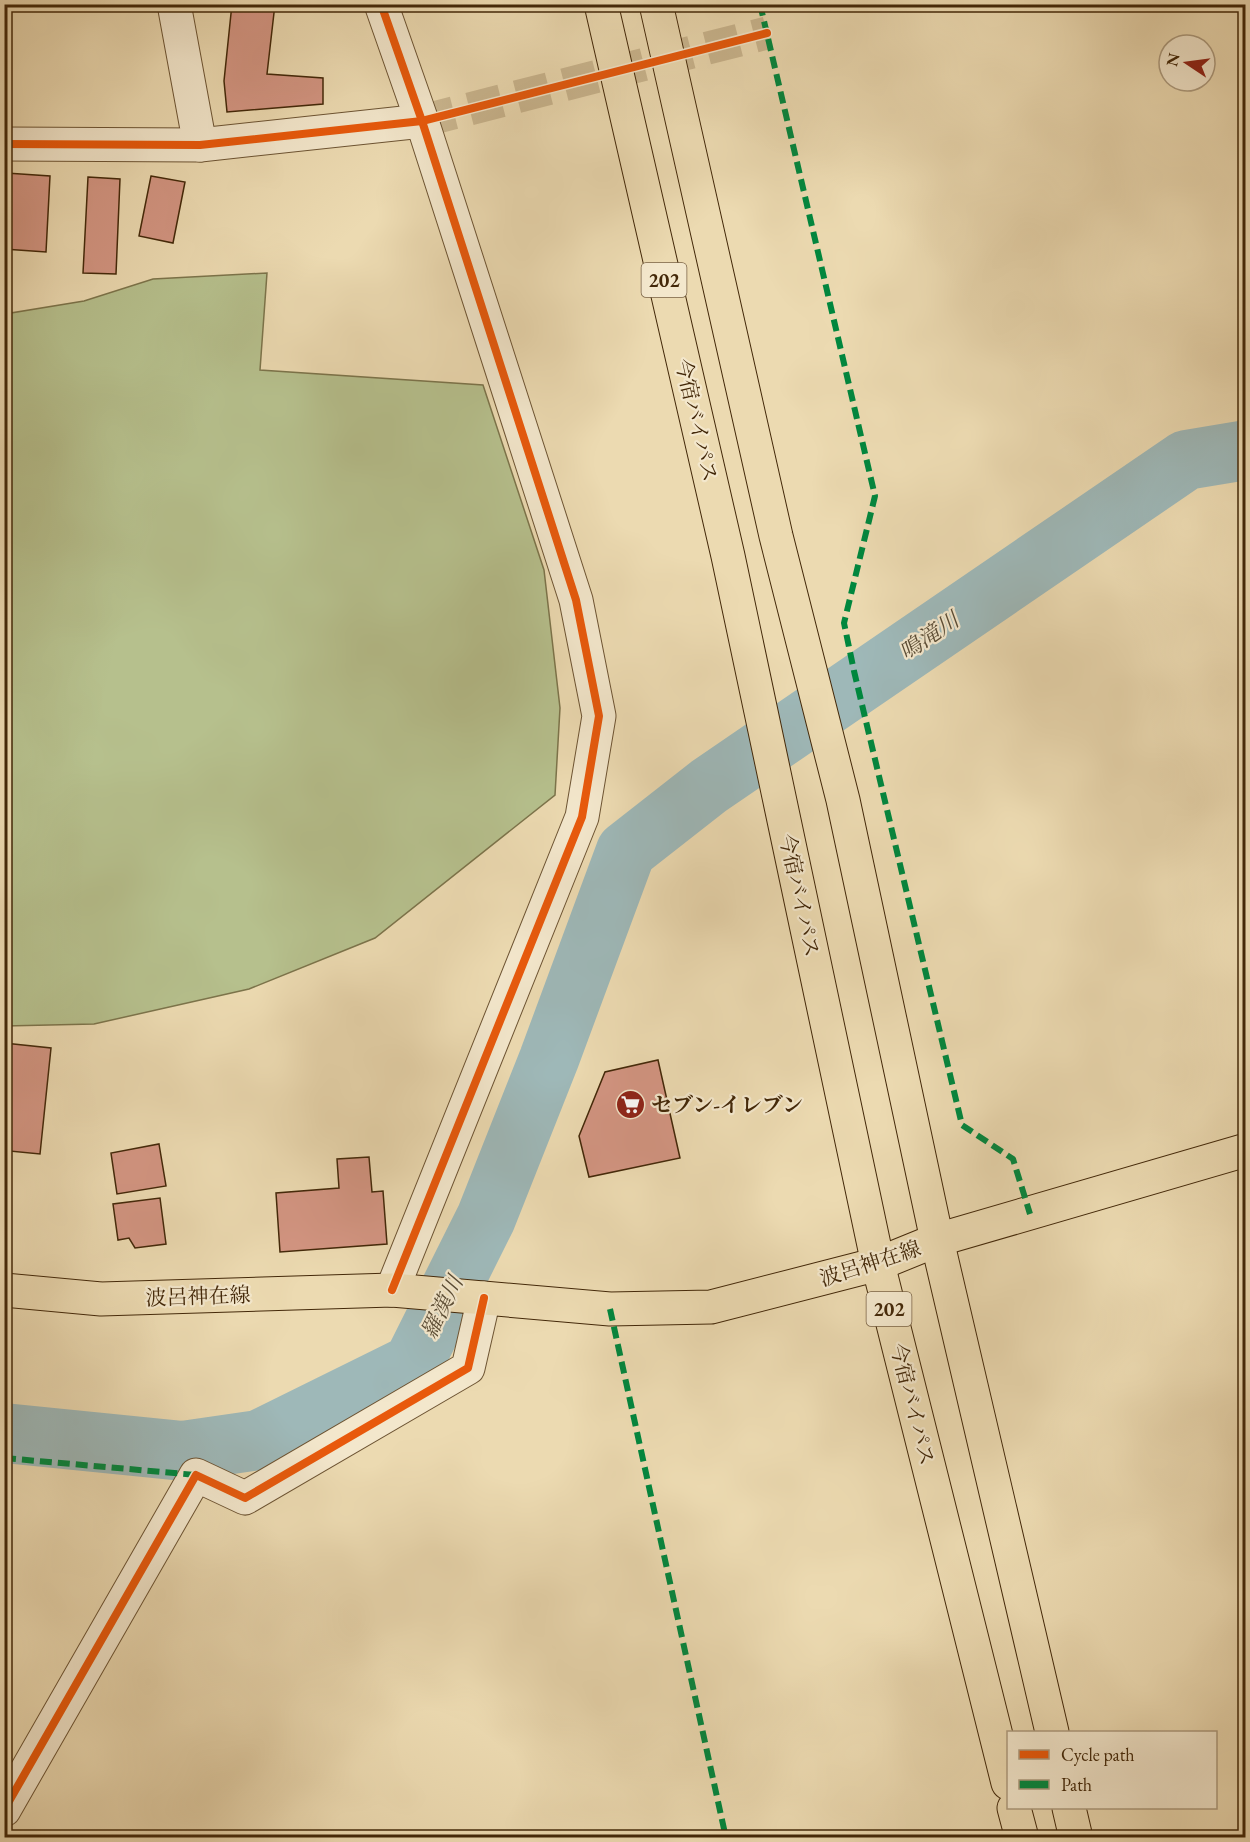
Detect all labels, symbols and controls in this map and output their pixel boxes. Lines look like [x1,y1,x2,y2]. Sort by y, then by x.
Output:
north arrow [1157,33,1217,93]
text: N [1161,51,1185,68]
road number: 202 [642,263,686,297]
street label: 今宿バイパス [670,356,724,484]
water label: 鳴滝川 [894,604,966,666]
street label: 今宿バイパス [774,831,826,959]
supermarket icon: セブン-イレブン [614,1088,646,1120]
place label: セブン-イレブン [651,1091,803,1118]
street label: 波呂神在線 [816,1234,924,1292]
water label: 羅漢川 [414,1269,470,1343]
street label: 波呂神在線 [145,1281,251,1311]
road number: 202 [866,1292,912,1326]
street label: 今宿バイパス [885,1340,941,1468]
legend [1007,1731,1217,1809]
text: Cycle path [1061,1743,1135,1766]
text: Path [1061,1773,1092,1796]

